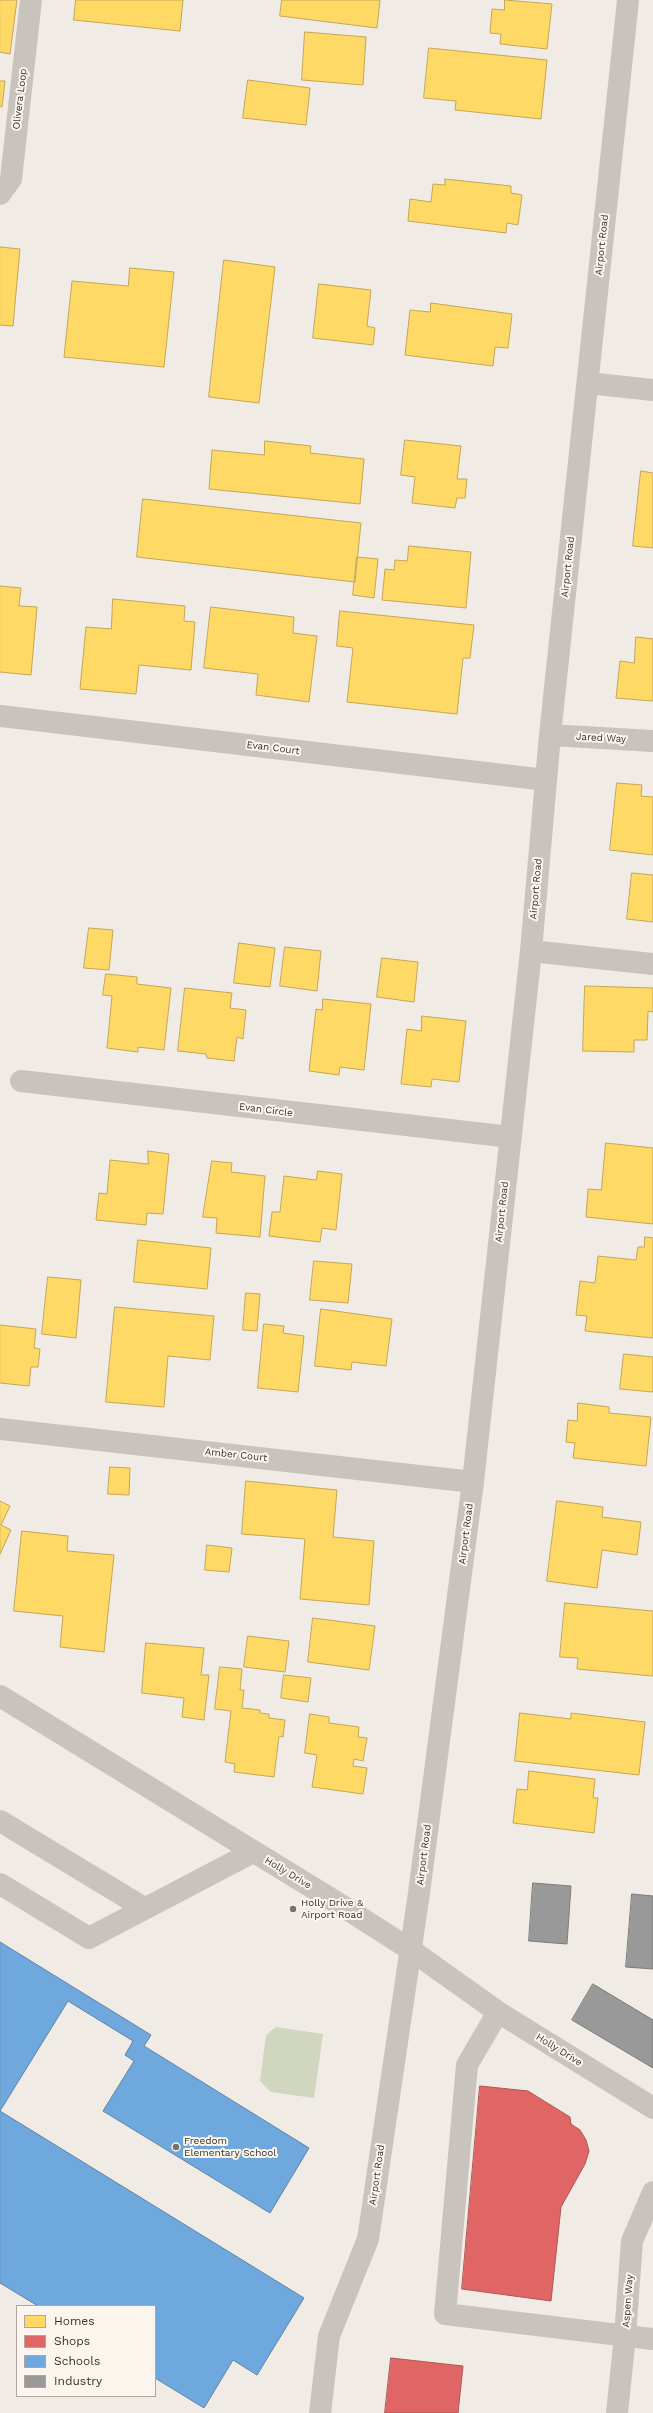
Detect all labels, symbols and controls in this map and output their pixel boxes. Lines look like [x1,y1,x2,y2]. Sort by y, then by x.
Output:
street label: Olivera Loop [10,68,30,130]
street label: Airport Road [593,214,611,276]
street label: Airport Road [559,536,577,598]
street label: Jared Way [576,731,626,745]
street label: Evan Court [246,739,300,757]
street label: Airport Road [527,858,545,920]
street label: Evan Circle [238,1101,294,1119]
street label: Airport Road [493,1181,511,1243]
street label: Amber Court [204,1446,268,1464]
street label: Airport Road [456,1503,476,1565]
street label: Airport Road [414,1824,434,1886]
street label: Holly Drive [262,1854,314,1892]
place label: Holly Drive & Airport Road [301,1897,363,1920]
marker: Holly Drive & Airport Road [288,1904,298,1914]
street label: Holly Drive [534,2031,584,2069]
place label: Freedom Elementary School [184,2135,276,2158]
marker: Freedom Elementary School [171,2142,181,2152]
street label: Airport Road [367,2144,387,2206]
street label: Aspen Way [620,2274,636,2328]
legend [16,2305,156,2397]
text: Homes [54,2314,95,2328]
text: Shops [54,2334,90,2348]
text: Schools [54,2354,100,2368]
text: Industry [54,2374,102,2388]

